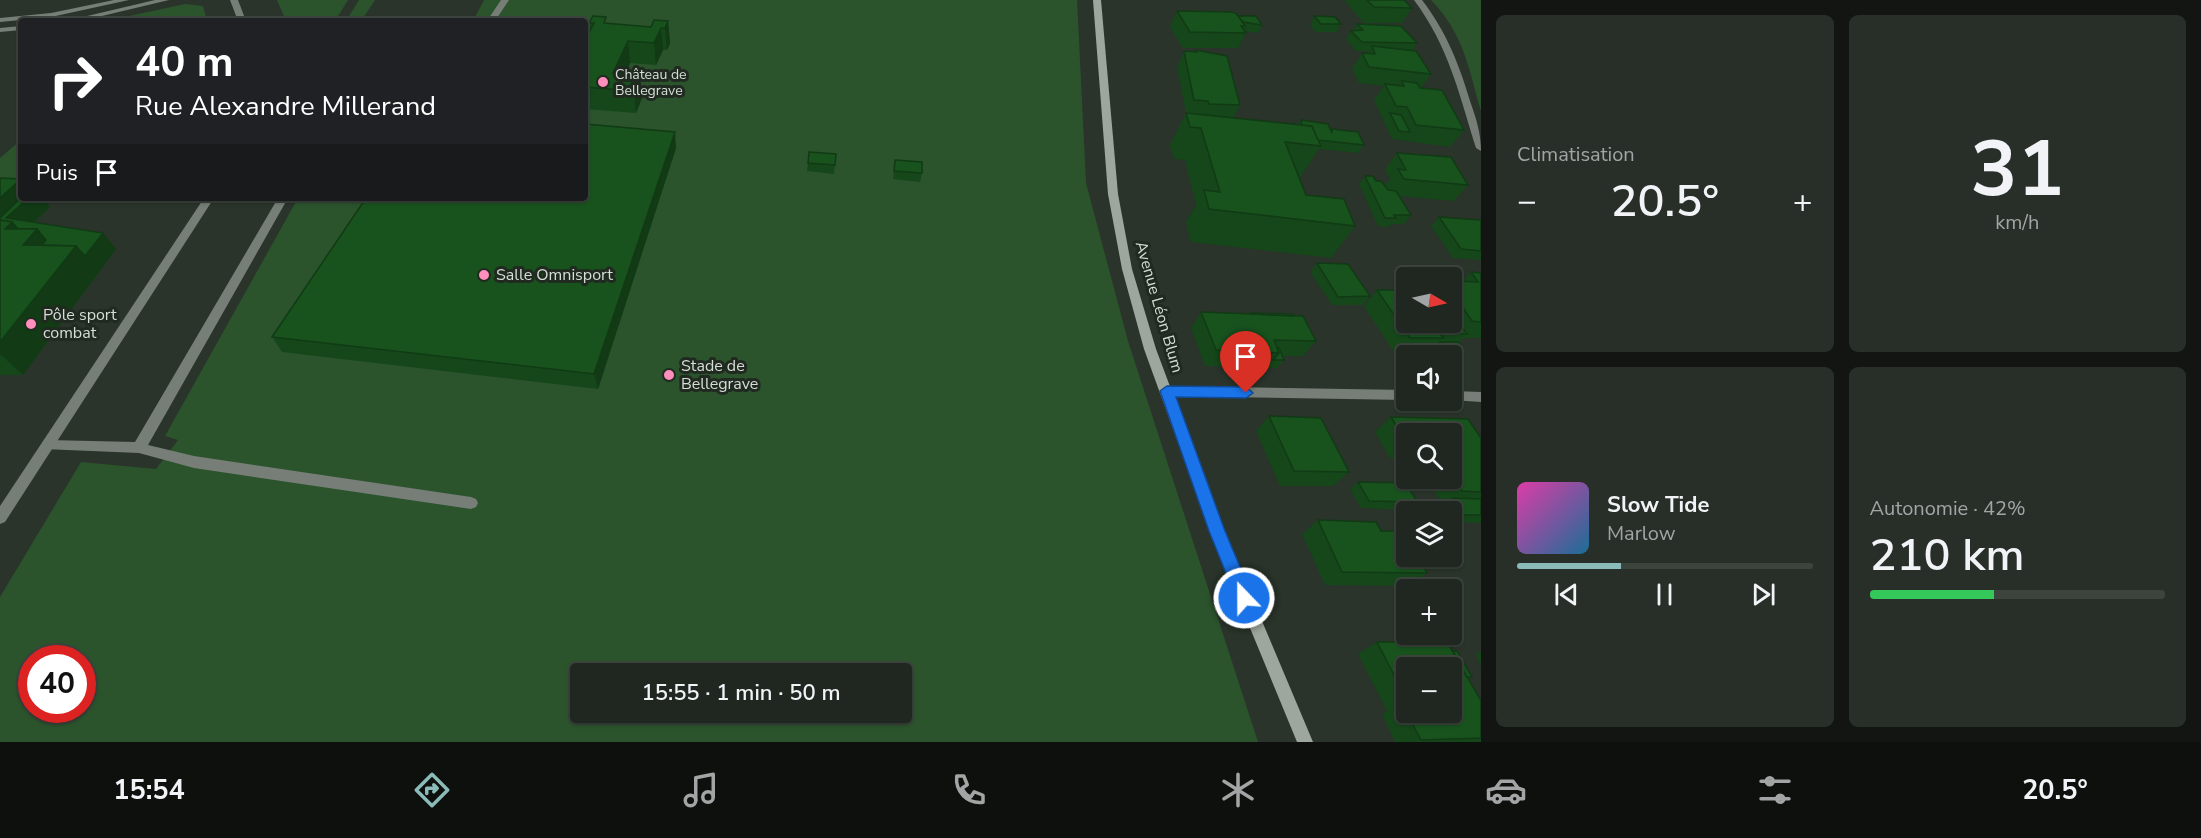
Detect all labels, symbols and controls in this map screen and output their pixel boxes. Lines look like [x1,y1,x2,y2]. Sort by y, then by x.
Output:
text: 40 m [135,34,234,91]
icon: right [36,42,114,120]
place label: Château de Bellegrave [615,65,687,100]
marker: Château de Bellegrave [596,75,610,89]
text: Rue Alexandre Millerand [135,88,436,125]
text: 31 [1970,116,2064,223]
text: Climatisation [1517,141,1635,168]
icon: arrive [90,156,123,189]
text: Puis [36,158,78,188]
text: 20.5° [1610,171,1719,232]
text: − [1517,179,1537,224]
text: + [1793,179,1812,224]
text: km/h [1995,209,2039,236]
street label: Avenue Léon Blum [1130,239,1188,375]
place label: Salle Omnisport [496,264,613,286]
north arrow [1396,267,1462,333]
map controls [1396,267,1462,723]
marker: Salle Omnisport [477,268,491,282]
place label: Pôle sport combat [43,304,117,344]
marker: Pôle sport combat [24,317,38,331]
pin [1220,331,1271,393]
icon: arrive [1229,340,1262,373]
button: sound [1396,345,1462,411]
place label: Stade de Bellegrave [681,355,758,395]
marker: Stade de Bellegrave [662,368,676,382]
button: search [1396,423,1462,489]
text: Slow Tide [1607,490,1709,520]
text: Autonomie · 42% [1870,495,2026,522]
button: layers [1396,501,1462,567]
text: Marlow [1607,520,1675,547]
text: 210 km [1870,525,2025,586]
position arrow [1212,566,1276,630]
icon: previous [1550,578,1583,611]
icon: pause [1648,578,1681,611]
icon: next [1747,578,1780,611]
button: + [1396,579,1462,645]
speed limit sign: 40 [18,645,96,723]
button: − [1396,657,1462,723]
text: 15:55 · 1 min · 50 m [642,678,840,708]
icon: directions [411,769,453,811]
icon: music [680,769,722,811]
icon: phone [948,769,990,811]
icon: climate [1217,769,1259,811]
icon: car [1485,769,1527,811]
icon: filters [1754,769,1796,811]
text: 15:54 [113,772,185,809]
text: 20.5° [2022,772,2088,809]

